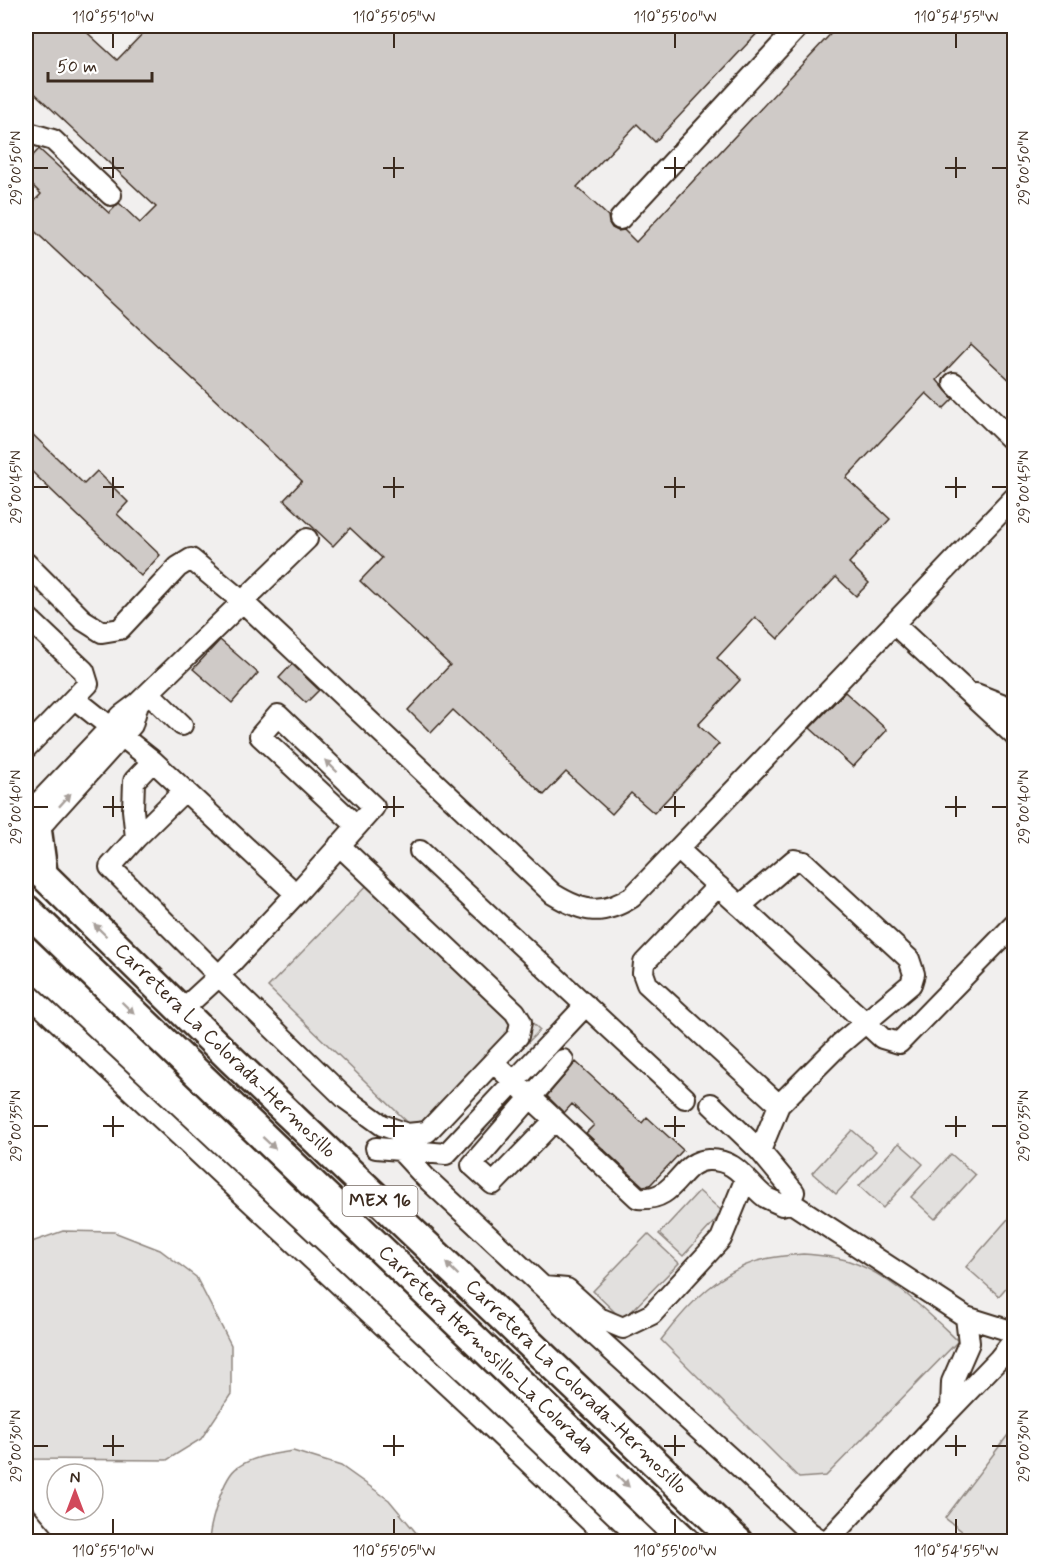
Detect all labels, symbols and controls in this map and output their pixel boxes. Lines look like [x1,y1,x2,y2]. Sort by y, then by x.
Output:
text: 110°55'10"W [72,8,154,28]
text: 110°55'05"W [353,8,435,28]
text: 110°55'00"W [633,8,717,28]
text: 110°54'55"W [914,8,998,28]
scale bar [48,45,152,83]
text: 50 m [57,55,97,79]
text: 29°00'50"N [7,131,27,205]
text: 29°00'50"N [1015,131,1035,205]
text: 29°00'45"N [7,450,27,524]
text: 29°00'45"N [1015,450,1035,524]
one-way arrow [324,759,339,773]
text: 29°00'40"N [7,770,27,844]
text: 29°00'40"N [1015,770,1035,844]
one-way arrow [58,793,71,808]
one-way arrow [93,924,107,938]
street label: Carretera La Colorada-Hermosillo [108,937,342,1165]
one-way arrow [121,1001,135,1015]
text: 29°00'35"N [7,1090,27,1162]
text: 29°00'35"N [1015,1090,1035,1162]
one-way arrow [261,1136,276,1149]
road number: MEX 16 [342,1186,418,1216]
street label: Carretera Hermosillo-La Colorada [372,1239,600,1461]
one-way arrow [445,1262,460,1276]
street label: Carretera La Colorada-Hermosillo [459,1273,693,1501]
text: 29°00'30"N [7,1410,27,1482]
text: 29°00'30"N [1015,1410,1035,1482]
north arrow [45,1462,105,1522]
text: N [70,1468,80,1489]
one-way arrow [615,1473,629,1487]
text: 110°55'10"W [72,1542,154,1562]
text: 110°55'05"W [353,1542,435,1562]
text: 110°55'00"W [633,1542,717,1562]
text: 110°54'55"W [914,1542,998,1562]

